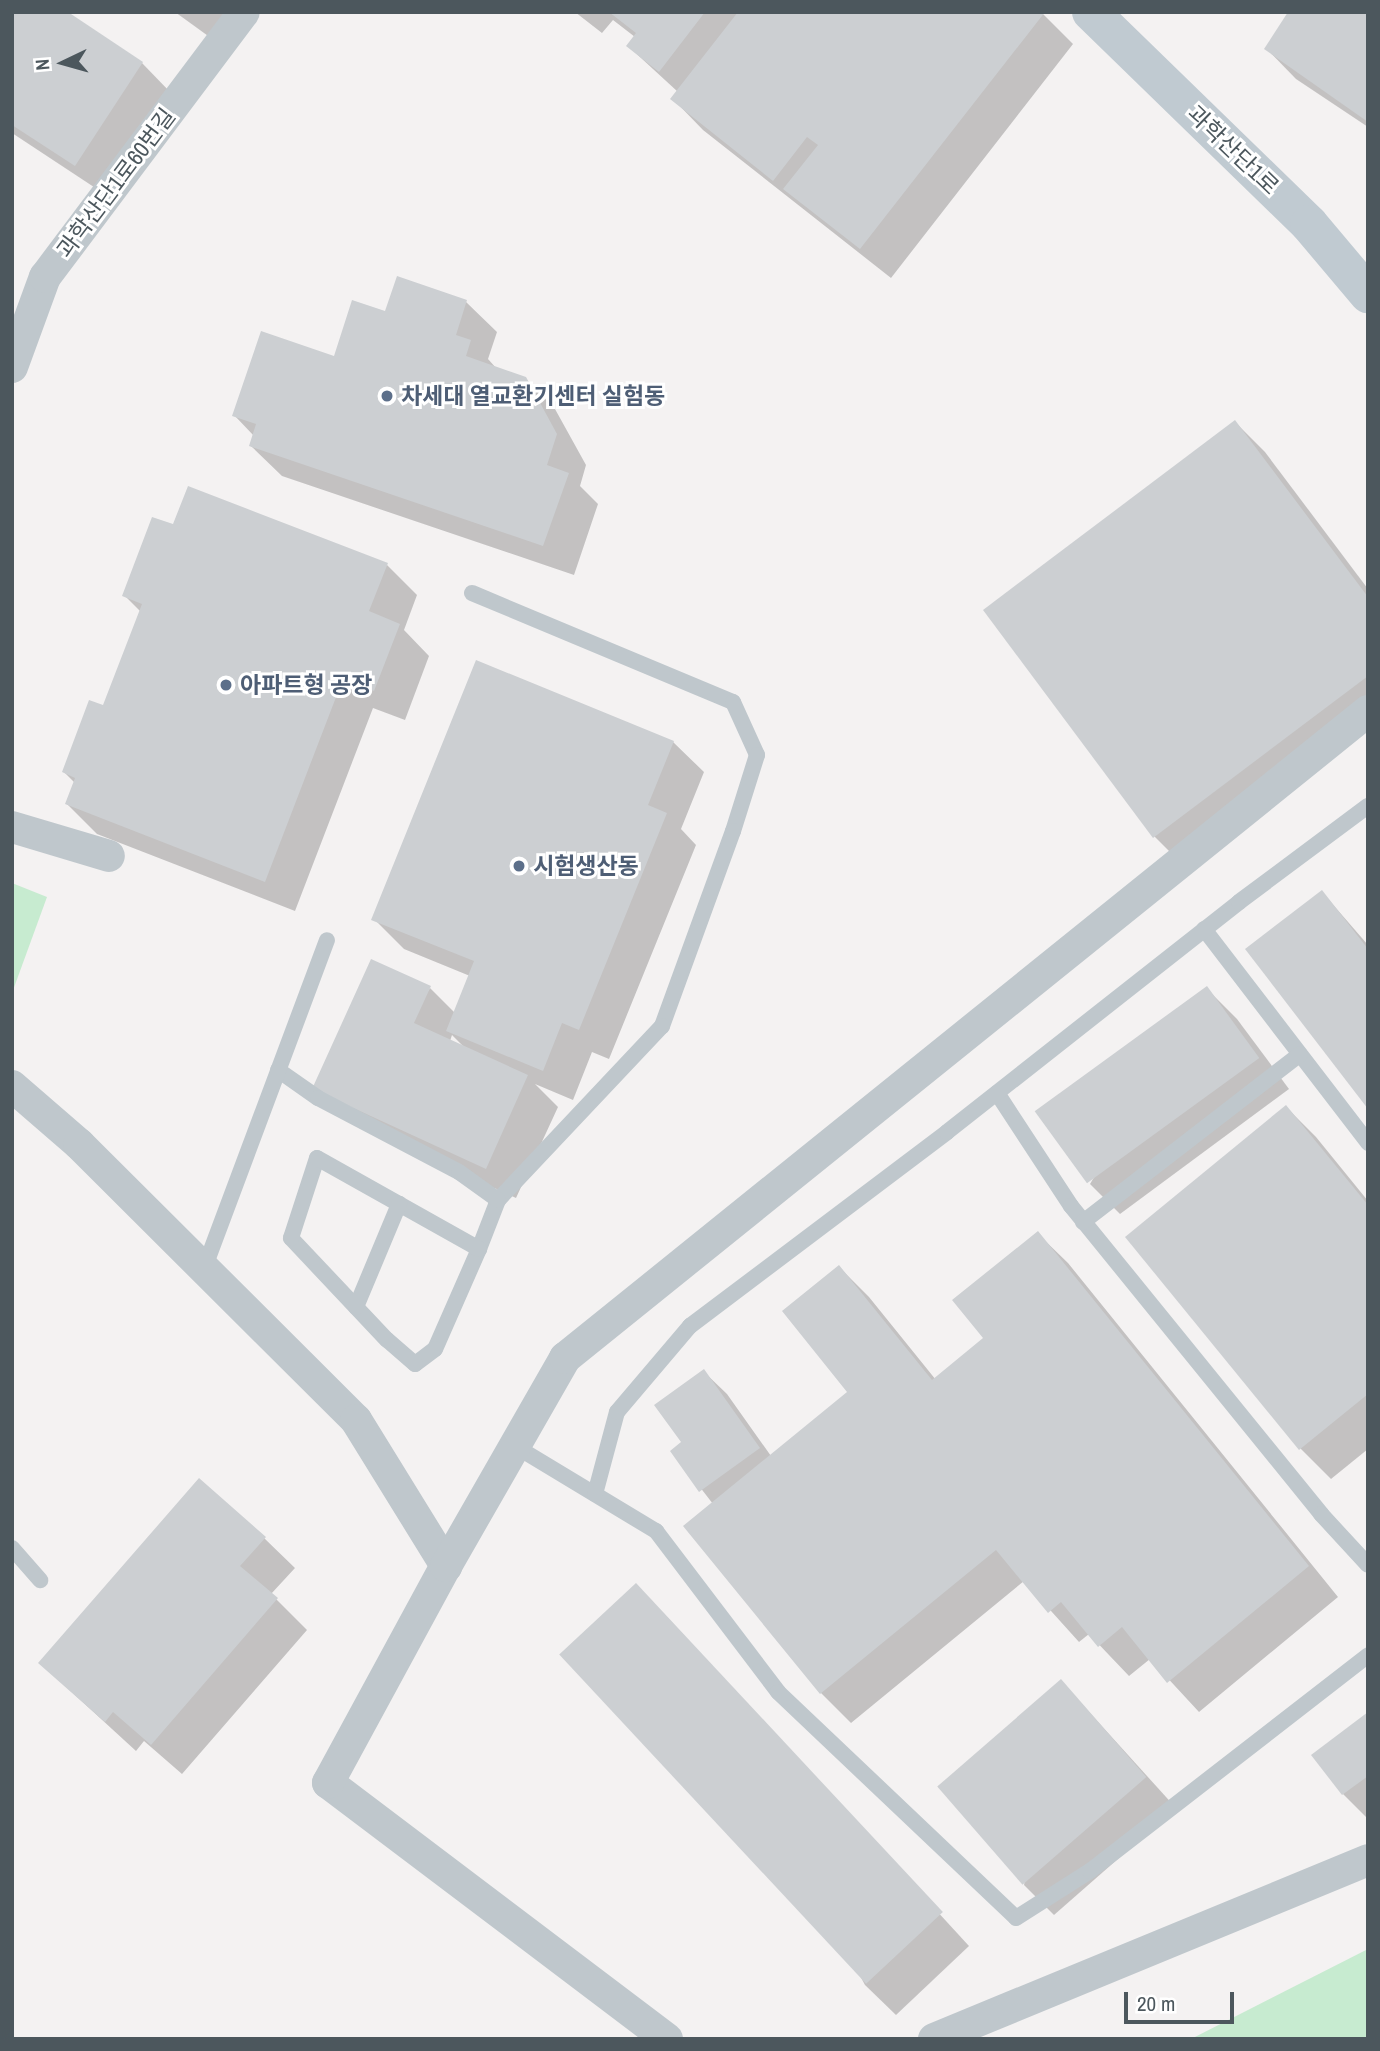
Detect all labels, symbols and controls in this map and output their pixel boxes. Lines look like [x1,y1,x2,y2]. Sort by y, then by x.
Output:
north arrow [28,28,98,98]
text: N [29,58,56,72]
street label: 과학산단1로 [1182,100,1284,200]
street label: 과학산단1로60번길 [51,103,181,263]
place label: 차세대 열교환기센터 실험동 [401,382,665,410]
marker: 차세대 열교환기센터 실험동 [379,388,395,404]
place label: 아파트형 공장 [240,671,372,699]
marker: 아파트형 공장 [218,677,234,693]
place label: 시험생산동 [533,852,639,880]
marker: 시험생산동 [511,858,527,874]
scale bar [1128,1978,1238,2022]
text: 20 m [1137,1989,1175,2018]

